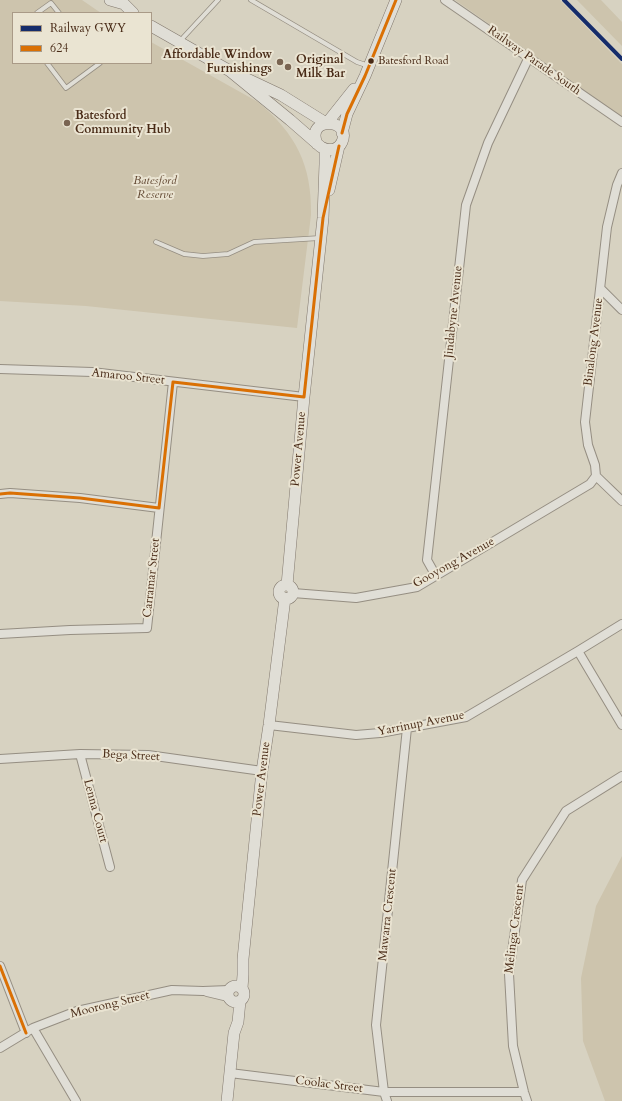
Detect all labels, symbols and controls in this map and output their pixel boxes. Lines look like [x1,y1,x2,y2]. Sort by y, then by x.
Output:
legend [12,12,152,64]
text: Railway GWY [50,20,126,36]
street label: Railway Parade South [485,23,583,99]
text: 624 [50,40,68,56]
place label: Affordable Window Furnishings [163,48,272,76]
place label: Original Milk Bar [296,53,345,81]
place label: Batesford Road [378,54,449,68]
marker: Batesford Road [366,56,376,66]
marker: Affordable Window Furnishings [275,57,285,67]
marker: Original Milk Bar [283,62,293,72]
place label: Batesford Community Hub [75,109,171,137]
marker: Batesford Community Hub [62,118,72,128]
park label: Batesford Reserve [133,174,177,202]
street label: Jindabyne Avenue [442,265,466,359]
street label: Binalong Avenue [581,297,607,387]
street label: Amaroo Street [91,366,165,388]
street label: Power Avenue [289,411,309,487]
street label: Gooyong Avenue [411,535,497,591]
street label: Carramar Street [141,537,163,619]
street label: Yarrinup Avenue [376,709,466,739]
street label: Power Avenue [250,741,274,817]
street label: Bega Street [102,747,160,765]
street label: Lenna Court [80,778,110,844]
street label: Mawarra Crescent [376,868,400,962]
street label: Melinga Crescent [502,884,528,974]
street label: Moorong Street [69,988,151,1022]
street label: Coolac Street [294,1074,364,1096]

